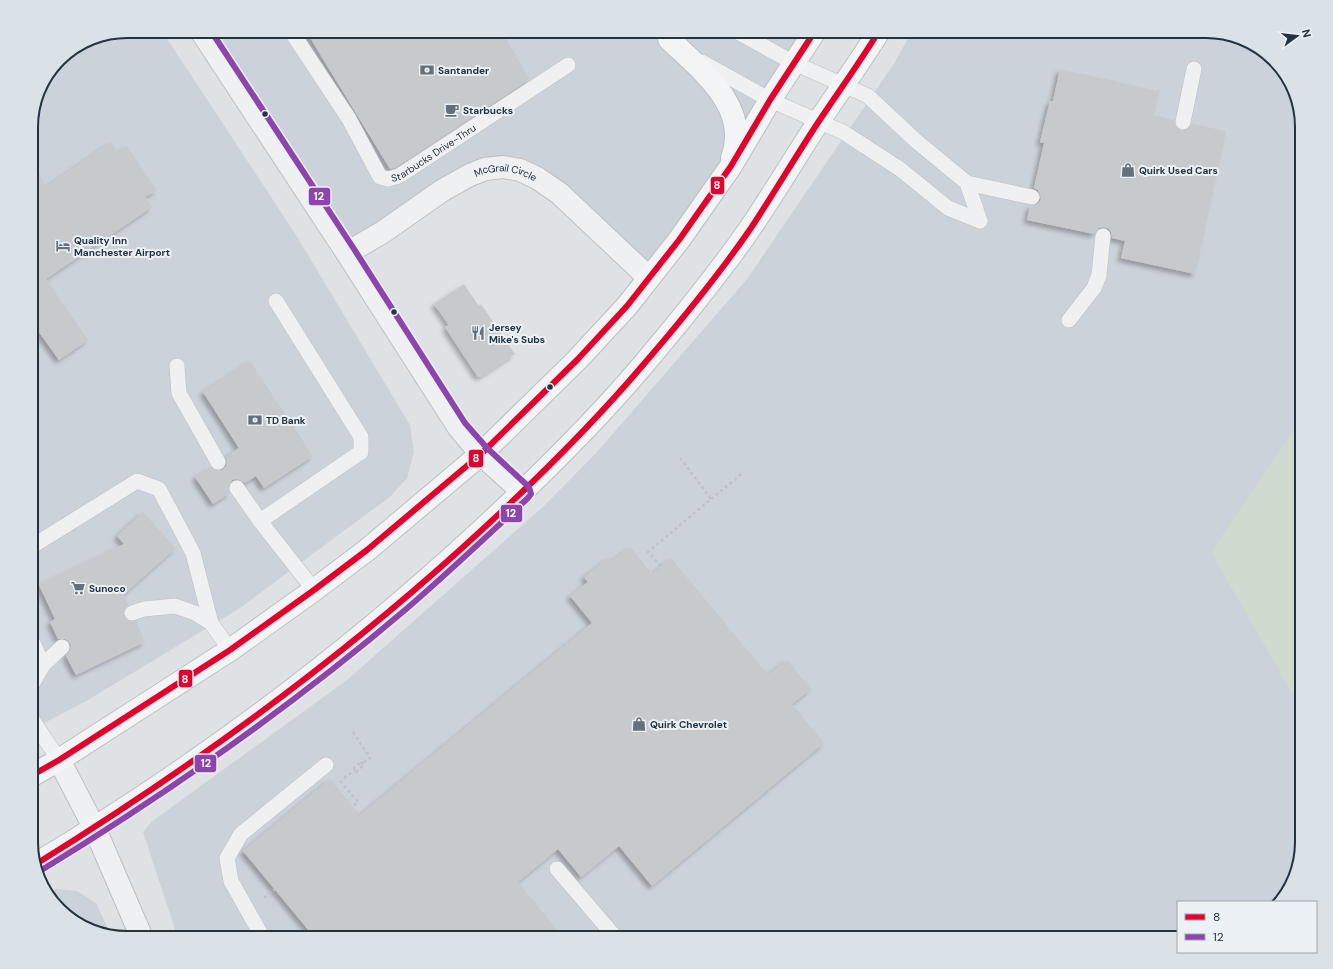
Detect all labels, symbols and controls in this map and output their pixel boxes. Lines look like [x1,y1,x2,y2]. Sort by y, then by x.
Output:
north arrow [1277,16,1317,56]
text: N [1299,28,1314,39]
bank icon: Santander [419,62,435,78]
place label: Santander [438,64,489,77]
cafe icon: Starbucks [444,102,460,118]
place label: Starbucks [463,104,513,117]
unlabelled marker [260,109,270,119]
street label: Starbucks Drive-Thru [390,121,479,185]
street label: McGrail Circle [472,161,539,184]
shop icon: Quirk Used Cars [1120,162,1136,178]
place label: Quirk Used Cars [1139,164,1218,177]
line badge: 8 [710,176,725,195]
text: 8 [714,178,721,192]
line badge: 12 [308,187,331,206]
text: 12 [314,189,324,203]
place label: Quality Inn Manchester Airport [74,234,170,259]
hotel icon: Quality Inn Manchester Airport [55,238,71,254]
unlabelled marker [389,307,399,317]
place label: Jersey Mike's Subs [489,321,545,346]
restaurant icon: Jersey Mike's Subs [470,325,486,341]
unlabelled marker [545,382,555,392]
bank icon: TD Bank [247,412,263,428]
place label: TD Bank [266,414,306,427]
line badge: 8 [468,449,484,468]
text: 8 [473,451,480,465]
line badge: 12 [500,504,523,523]
text: 12 [506,506,516,520]
supermarket icon: Sunoco [70,580,86,596]
place label: Sunoco [89,582,126,595]
line badge: 8 [178,669,193,688]
text: 8 [182,672,189,686]
shop icon: Quirk Chevrolet [631,716,647,732]
place label: Quirk Chevrolet [650,718,727,731]
line badge: 12 [194,754,217,773]
text: 12 [201,756,211,770]
legend [1177,901,1317,953]
text: 8 [1213,909,1220,925]
text: 12 [1213,929,1224,945]

